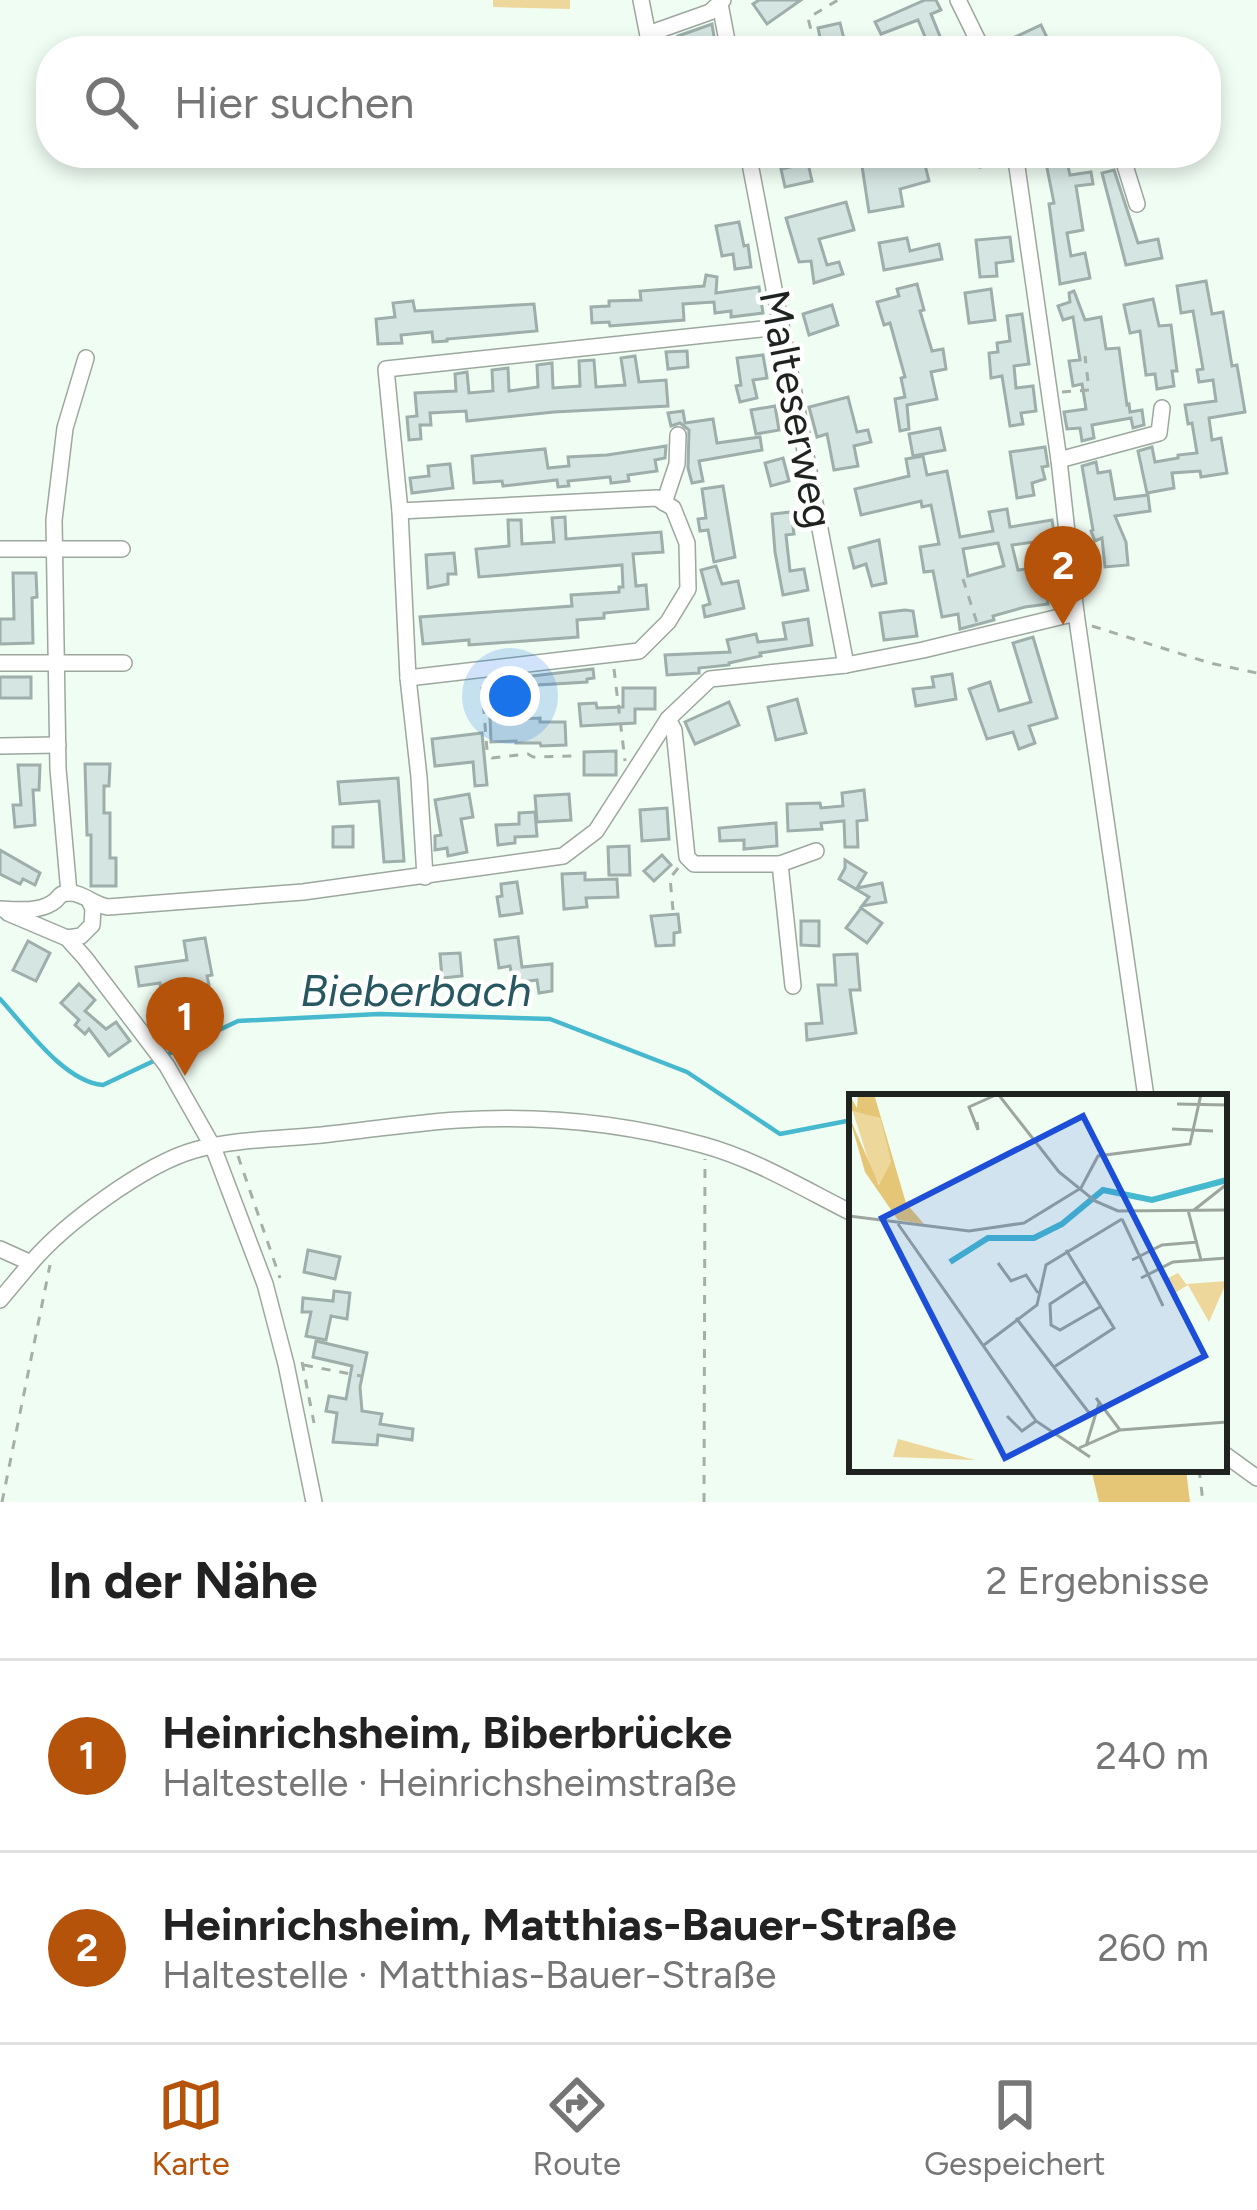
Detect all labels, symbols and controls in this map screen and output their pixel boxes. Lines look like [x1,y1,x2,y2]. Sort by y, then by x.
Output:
search box [36,36,1221,168]
icon: search [78,69,144,135]
text: Hier suchen [174,75,414,129]
street label: Malteserweg [748,286,845,533]
pin: 2 [1024,526,1102,625]
your location [480,666,540,726]
water label: Bieberbach [300,963,532,1017]
pin: 1 [146,977,224,1076]
inset map [849,1094,1227,1472]
text: In der Nähe [48,1550,318,1611]
text: 2 Ergebnisse [986,1557,1209,1604]
text: Heinrichsheim, Biberbrücke [162,1705,732,1759]
text: 1 [79,1732,95,1779]
text: 240 m [1095,1732,1209,1779]
text: Haltestelle · Heinrichsheimstraße [162,1759,737,1806]
text: Heinrichsheim, Matthias-Bauer-Straße [162,1897,957,1951]
text: 2 [76,1924,98,1971]
text: 260 m [1097,1924,1209,1971]
text: Haltestelle · Matthias-Bauer-Straße [162,1951,776,1998]
tab: Karte [151,2072,230,2183]
tab: Route [533,2072,621,2183]
tab: Gespeichert [924,2072,1106,2183]

